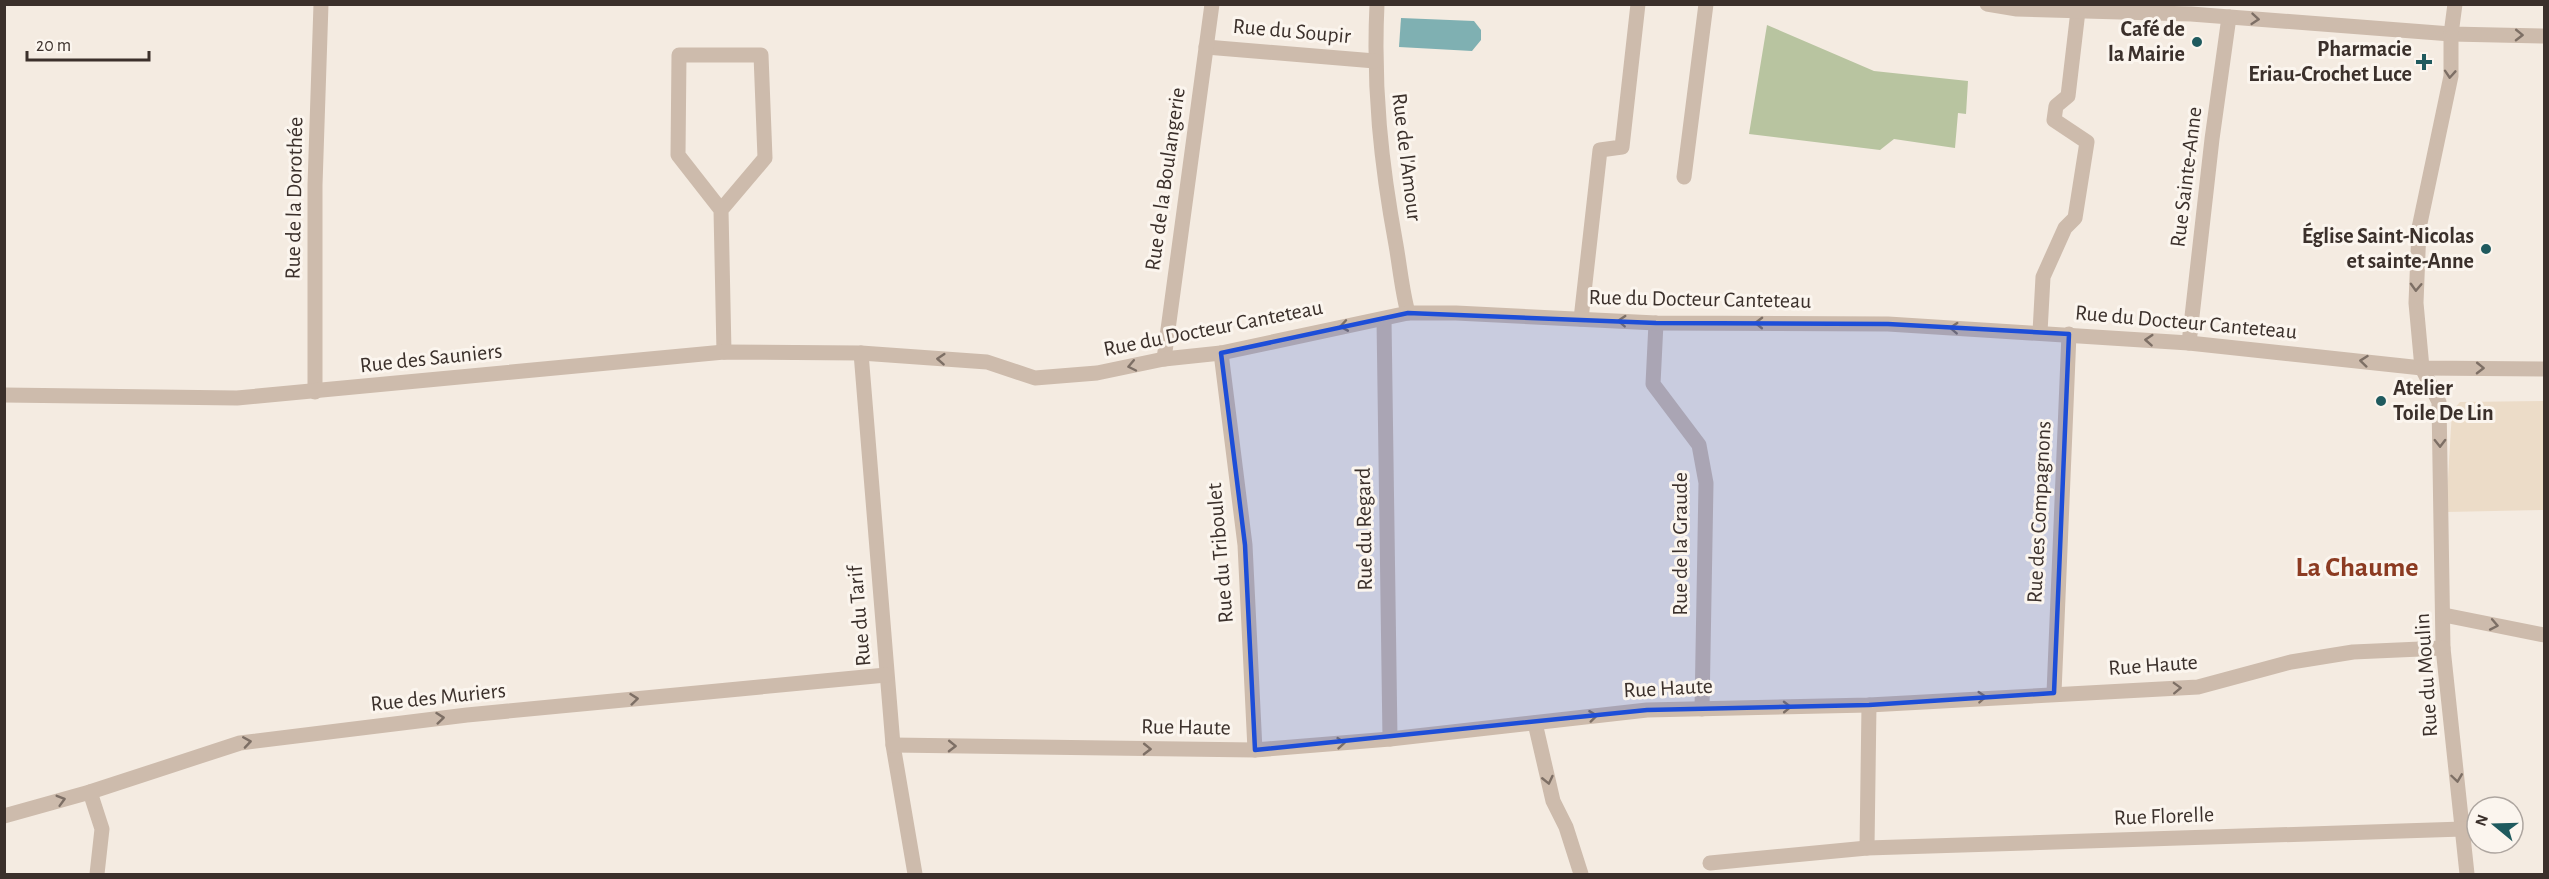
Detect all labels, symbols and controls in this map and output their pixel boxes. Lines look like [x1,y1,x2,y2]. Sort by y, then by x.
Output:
one-way arrow [2250,12,2260,25]
street label: Rue du Soupir [1232,15,1352,47]
place label: Café de la Mairie [2108,18,2185,65]
scale bar [27,24,148,62]
one-way arrow [2514,29,2523,42]
marker: Café de la Mairie [2190,35,2204,49]
text: 20 m [36,37,71,55]
place label: Pharmacie Eriau-Crochet Luce [2248,38,2412,85]
marker: Pharmacie Eriau-Crochet Luce [2417,55,2431,69]
one-way arrow [2444,69,2457,79]
street label: Rue de la Boulangerie [1141,86,1189,272]
street label: Rue de l'Amour [1388,92,1426,222]
street label: Rue Sainte-Anne [2166,106,2206,248]
street label: Rue de la Dorothée [282,117,306,279]
place label: Église Saint-Nicolas et sainte-Anne [2302,222,2474,272]
marker: Église Saint-Nicolas et sainte-Anne [2479,242,2493,256]
one-way arrow [2410,282,2423,291]
street label: Rue du Docteur Canteteau [1588,286,1812,312]
street label: Rue du Docteur Canteteau [1102,296,1324,360]
street label: Rue du Docteur Canteteau [2074,301,2298,343]
one-way arrow [1617,314,1626,327]
one-way arrow [1755,317,1764,329]
one-way arrow [1340,319,1350,332]
one-way arrow [1950,321,1959,334]
one-way arrow [2144,334,2153,347]
street label: Rue des Sauniers [359,340,503,376]
one-way arrow [936,353,945,366]
one-way arrow [2359,355,2368,368]
one-way arrow [1127,358,1137,371]
one-way arrow [2476,362,2485,374]
place label: Atelier Toile De Lin [2393,377,2494,424]
marker: Atelier Toile De Lin [2374,394,2388,408]
street label: Rue des Compagnons [2023,420,2055,604]
one-way arrow [2434,439,2446,448]
street label: Rue du Regard [1352,467,1376,591]
street label: Rue de la Graude [1669,472,1691,616]
street label: Rue du Triboulet [1203,482,1237,624]
district label: La Chaume [2295,554,2419,582]
street label: Rue du Tarif [844,563,874,667]
street label: Rue du Moulin [2411,612,2441,738]
one-way arrow [2489,618,2499,631]
street label: Rue Haute [2108,651,2198,679]
street label: Rue Haute [1623,675,1713,701]
street label: Rue des Muriers [369,679,507,715]
one-way arrow [2172,681,2181,694]
one-way arrow [1978,691,1987,704]
one-way arrow [630,693,639,706]
one-way arrow [1783,700,1792,713]
one-way arrow [1588,710,1597,723]
one-way arrow [436,712,445,725]
street label: Rue Haute [1141,715,1231,739]
one-way arrow [242,737,251,749]
one-way arrow [1337,737,1346,750]
one-way arrow [947,740,956,752]
one-way arrow [1142,742,1151,755]
one-way arrow [2450,773,2462,783]
one-way arrow [1540,775,1553,785]
one-way arrow [55,795,66,807]
north arrow [2465,795,2525,855]
street label: Rue Florelle [2113,803,2215,829]
text: N [2472,813,2491,828]

